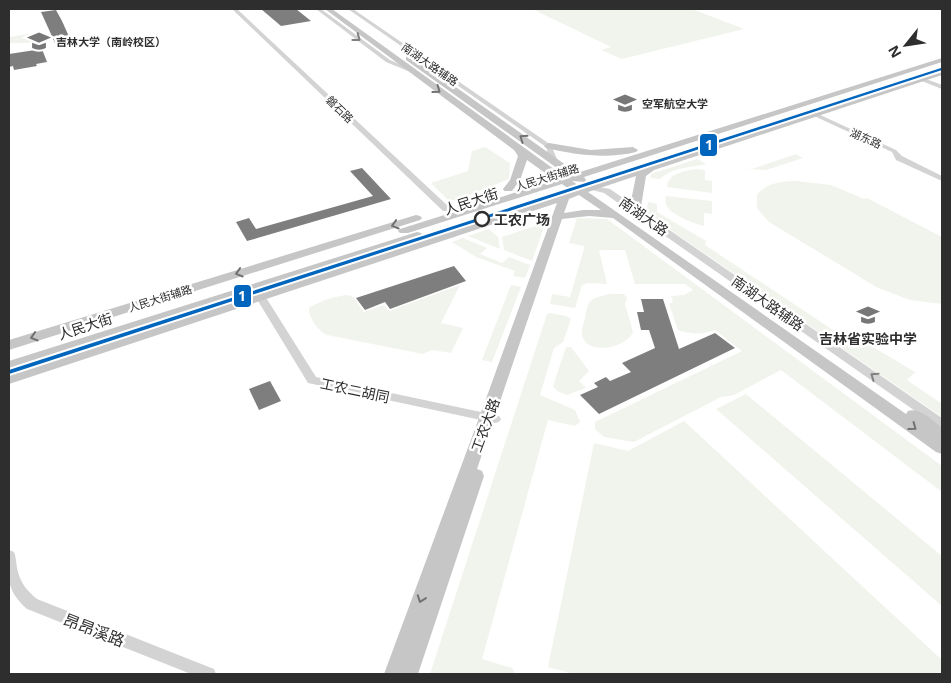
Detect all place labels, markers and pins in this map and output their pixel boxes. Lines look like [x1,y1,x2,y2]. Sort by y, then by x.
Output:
school or university icon: 吉林大学（南岭校区） [26,28,52,54]
place label: 吉林大学（南岭校区） [56,34,166,49]
school or university icon: 空军航空大学 [612,90,638,116]
place label: 空军航空大学 [642,96,708,111]
place label: 工农广场 [494,210,550,229]
marker: 工农广场 [474,211,490,227]
school or university icon: 吉林省实验中学 [855,302,881,328]
place label: 吉林省实验中学 [819,329,917,348]

